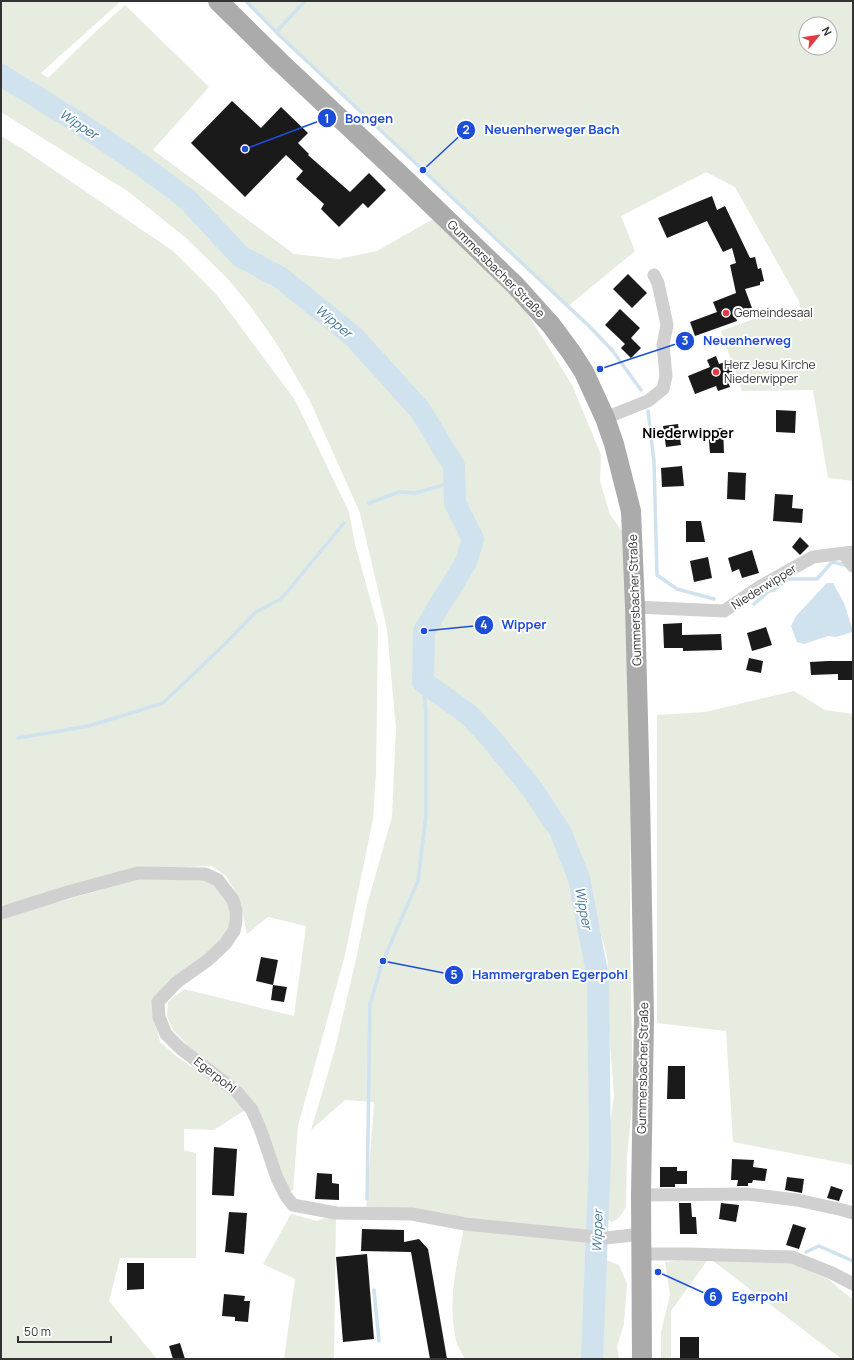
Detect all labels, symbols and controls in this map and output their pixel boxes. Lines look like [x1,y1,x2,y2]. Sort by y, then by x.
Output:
north arrow [798,16,838,56]
text: N [819,24,836,38]
water label: Wipper [56,105,104,144]
callout: Bongen [317,106,401,131]
text: Bongen [345,109,393,127]
text: 1 [324,110,330,127]
callout: Neuenherweger Bach [456,117,627,142]
text: Neuenherweger Bach [484,120,620,138]
text: 2 [462,121,470,138]
street label: Gummersbacher Straße [444,216,549,321]
water label: Wipper [312,300,358,343]
place label: Gemeindesaal [734,304,813,321]
marker: Gemeindesaal [721,308,731,318]
callout: Neuenherweg [675,328,799,353]
text: Neuenherweg [703,331,791,349]
text: 3 [682,332,689,349]
place label: Herz Jesu Kirche Niederwipper [724,356,816,387]
marker: Herz Jesu Kirche Niederwipper [711,367,721,377]
district label: Niederwipper [642,423,734,442]
street label: Gummersbacher Straße [624,534,645,666]
street label: Niederwipper [728,559,800,613]
callout: Wipper [474,612,555,637]
text: Wipper [501,615,547,633]
text: 4 [480,616,488,633]
water label: Wipper [571,885,597,933]
callout: Hammergraben Egerpohl [444,962,636,987]
text: Hammergraben Egerpohl [472,965,628,983]
text: 5 [450,966,458,983]
street label: Gummersbacher Straße [633,1002,652,1134]
street label: Egerpohl [191,1053,240,1097]
water label: Wipper [587,1207,607,1253]
callout: Egerpohl [703,1284,796,1309]
text: Egerpohl [732,1287,788,1305]
text: 6 [709,1288,717,1305]
scale bar [18,1318,111,1344]
text: 50 m [24,1323,51,1340]

